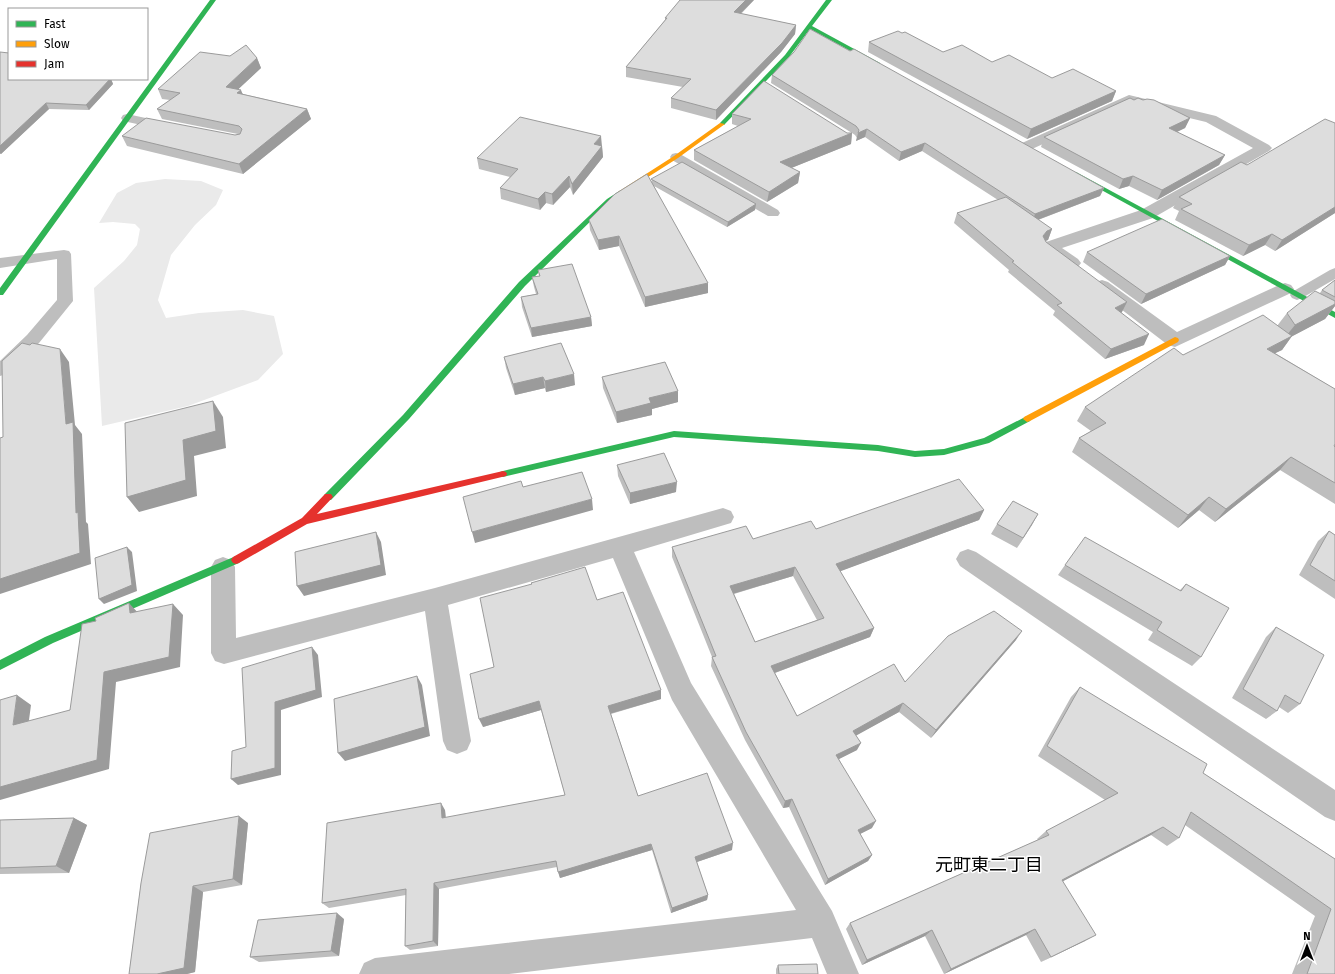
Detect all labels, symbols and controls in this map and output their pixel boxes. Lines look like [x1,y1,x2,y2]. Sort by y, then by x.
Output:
legend [8,8,148,80]
text: Fast [44,17,66,31]
text: Slow [44,37,70,51]
text: Jam [44,57,64,71]
district label: 元町東二丁目 [935,854,1043,876]
north arrow [1287,926,1327,966]
text: N [1303,930,1311,943]

